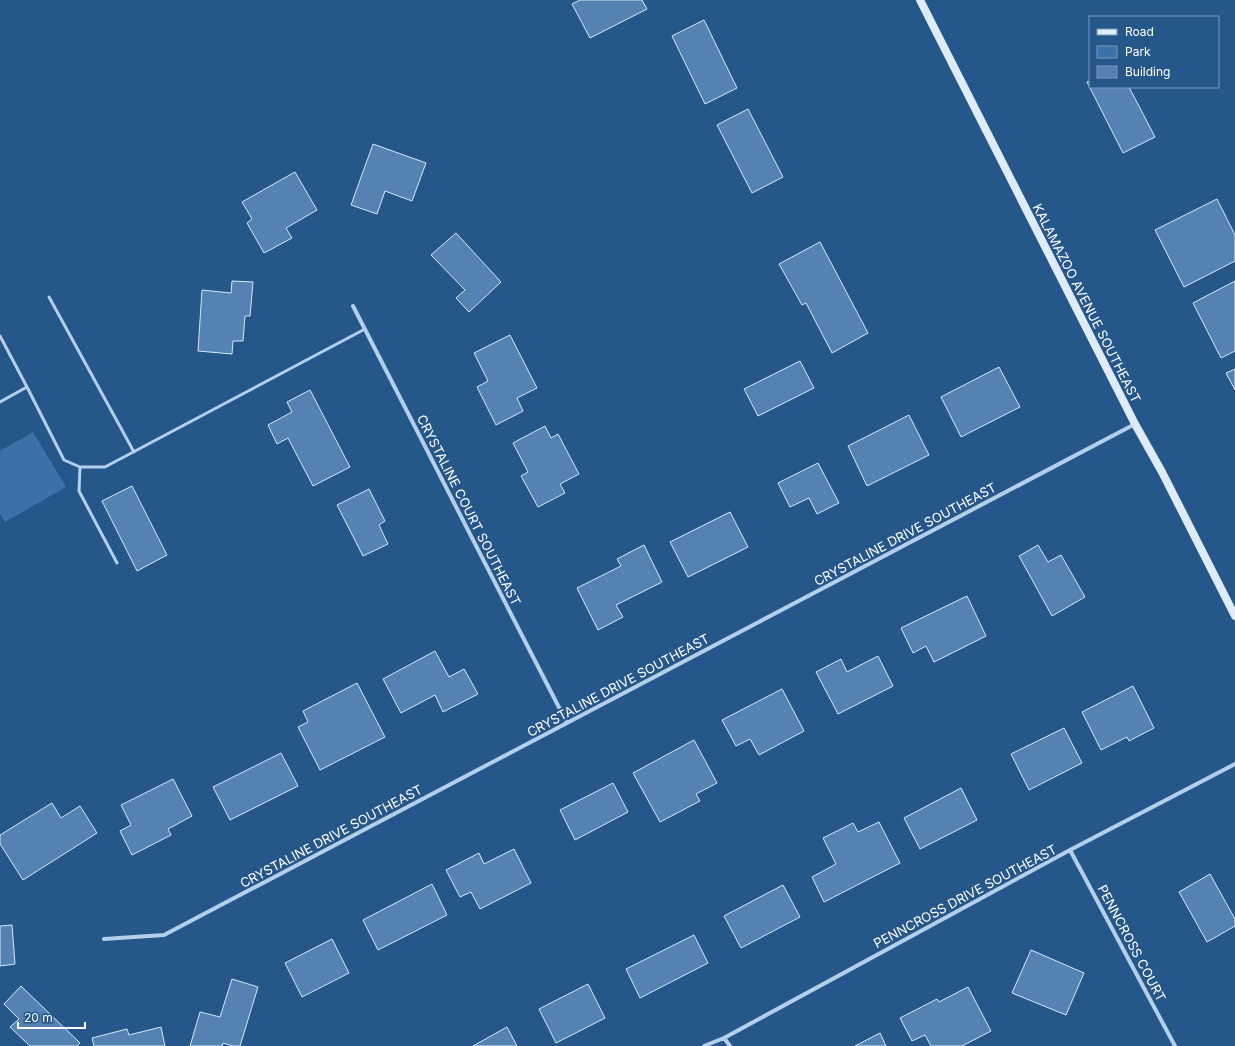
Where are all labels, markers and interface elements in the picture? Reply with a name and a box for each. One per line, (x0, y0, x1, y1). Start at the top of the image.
legend (1089, 16, 1219, 88)
text: Road (1125, 24, 1154, 39)
text: Park (1125, 44, 1151, 59)
text: Building (1125, 64, 1170, 79)
street label: KALAMAZOO AVENUE SOUTHEAST (1030, 201, 1144, 405)
street label: CRYSTALINE COURT SOUTHEAST (414, 412, 524, 608)
street label: CRYSTALINE DRIVE SOUTHEAST (811, 479, 999, 589)
street label: CRYSTALINE DRIVE SOUTHEAST (524, 630, 712, 740)
street label: CRYSTALINE DRIVE SOUTHEAST (237, 781, 425, 891)
street label: PENNCROSS DRIVE SOUTHEAST (871, 841, 1059, 951)
street label: PENNCROSS COURT (1094, 882, 1170, 1004)
scale bar (18, 1004, 85, 1030)
text: 20 m (24, 1010, 53, 1025)

